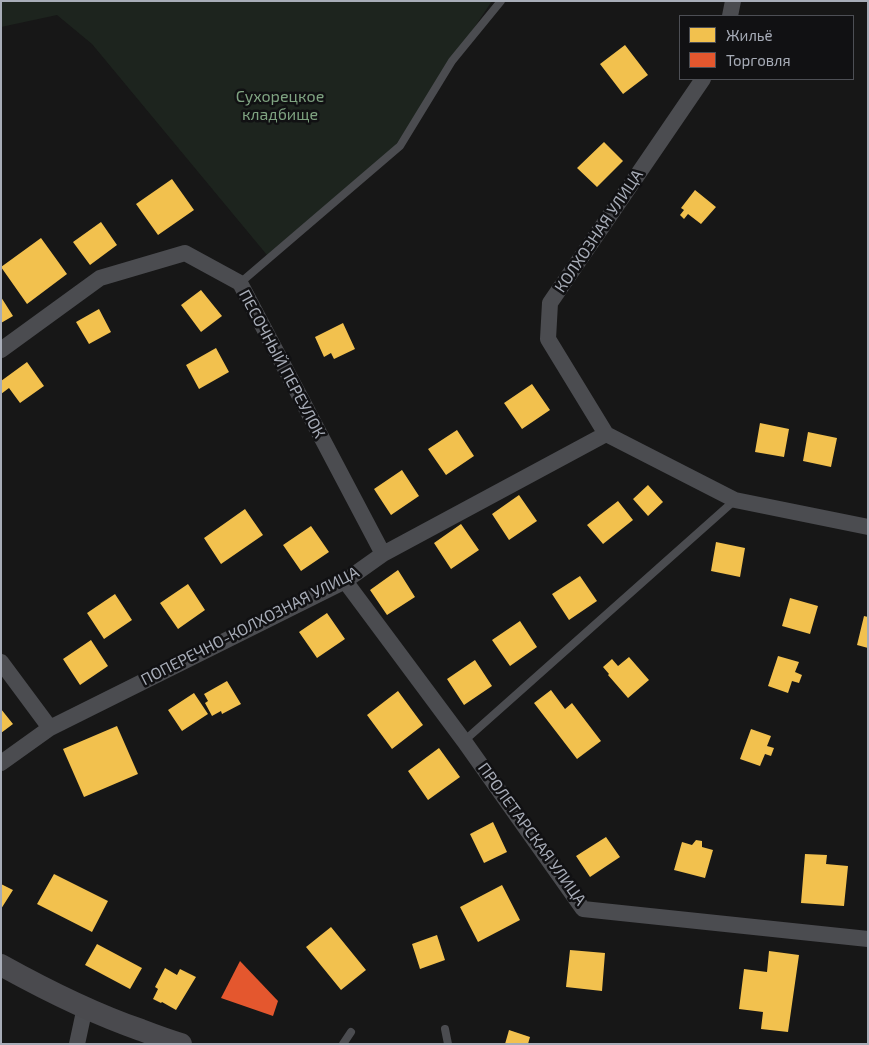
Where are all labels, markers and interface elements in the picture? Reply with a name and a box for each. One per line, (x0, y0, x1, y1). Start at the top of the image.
legend (679, 15, 854, 80)
text: Жильё (726, 26, 773, 44)
text: Торговля (726, 51, 791, 69)
park label: Сухорецкое кладбище (236, 87, 324, 125)
street label: КОЛХОЗНАЯ УЛИЦА (551, 166, 647, 296)
street label: ПЕСОЧНЫЙ ПЕРЕУЛОК (235, 287, 329, 441)
street label: ПОПЕРЕЧНО-КОЛХОЗНАЯ УЛИЦА (138, 562, 362, 690)
street label: ПРОЛЕТАРСКАЯ УЛИЦА (474, 759, 590, 909)

